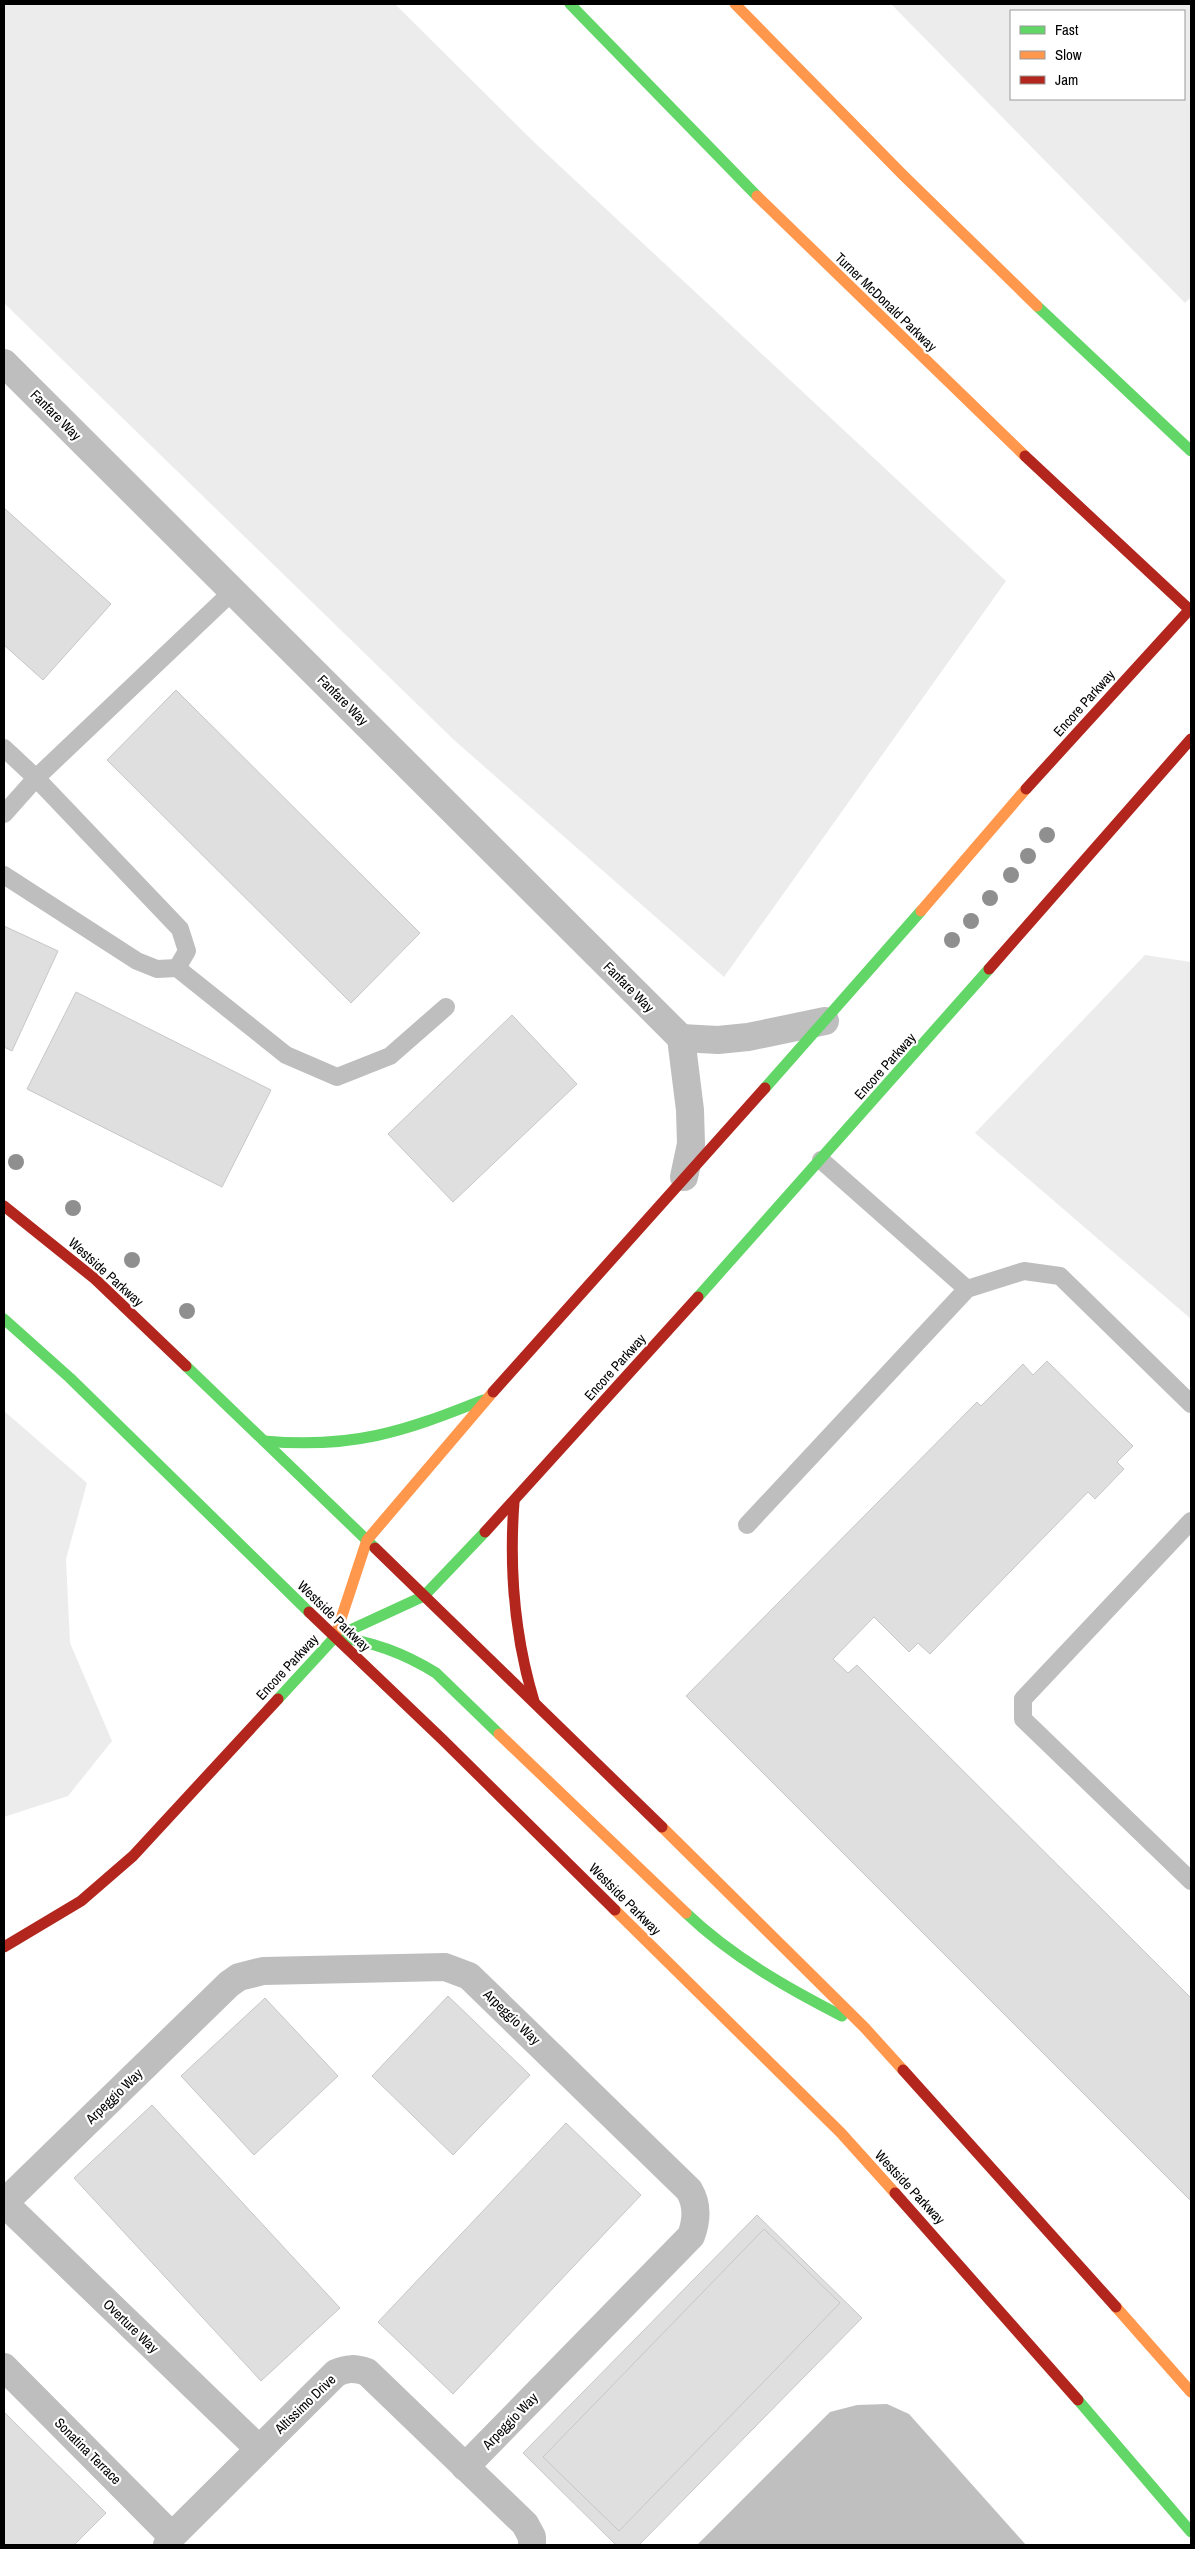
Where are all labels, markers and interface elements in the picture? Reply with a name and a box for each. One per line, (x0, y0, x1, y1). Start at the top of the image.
legend (1010, 10, 1185, 100)
text: Fast (1055, 19, 1079, 40)
text: Slow (1055, 44, 1082, 65)
text: Jam (1055, 69, 1078, 90)
street label: Turner McDonald Parkway (831, 249, 941, 356)
street label: Fanfare Way (27, 386, 85, 444)
street label: Encore Parkway (1049, 666, 1119, 740)
street label: Fanfare Way (314, 671, 372, 729)
street label: Fanfare Way (600, 958, 658, 1016)
street label: Encore Parkway (850, 1029, 920, 1103)
street label: Westside Parkway (65, 1234, 147, 1311)
street label: Encore Parkway (580, 1330, 650, 1404)
street label: Westside Parkway (294, 1577, 375, 1656)
street label: Encore Parkway (252, 1630, 322, 1704)
street label: Westside Parkway (585, 1859, 665, 1939)
street label: Arpeggio Way (479, 1985, 544, 2049)
street label: Arpeggio Way (81, 2064, 146, 2128)
street label: Westside Parkway (871, 2146, 949, 2228)
street label: Overture Way (99, 2295, 163, 2357)
street label: Altissimo Drive (270, 2370, 339, 2438)
street label: Arpeggio Way (478, 2389, 542, 2454)
street label: Sonatina Terrace (51, 2414, 125, 2488)

